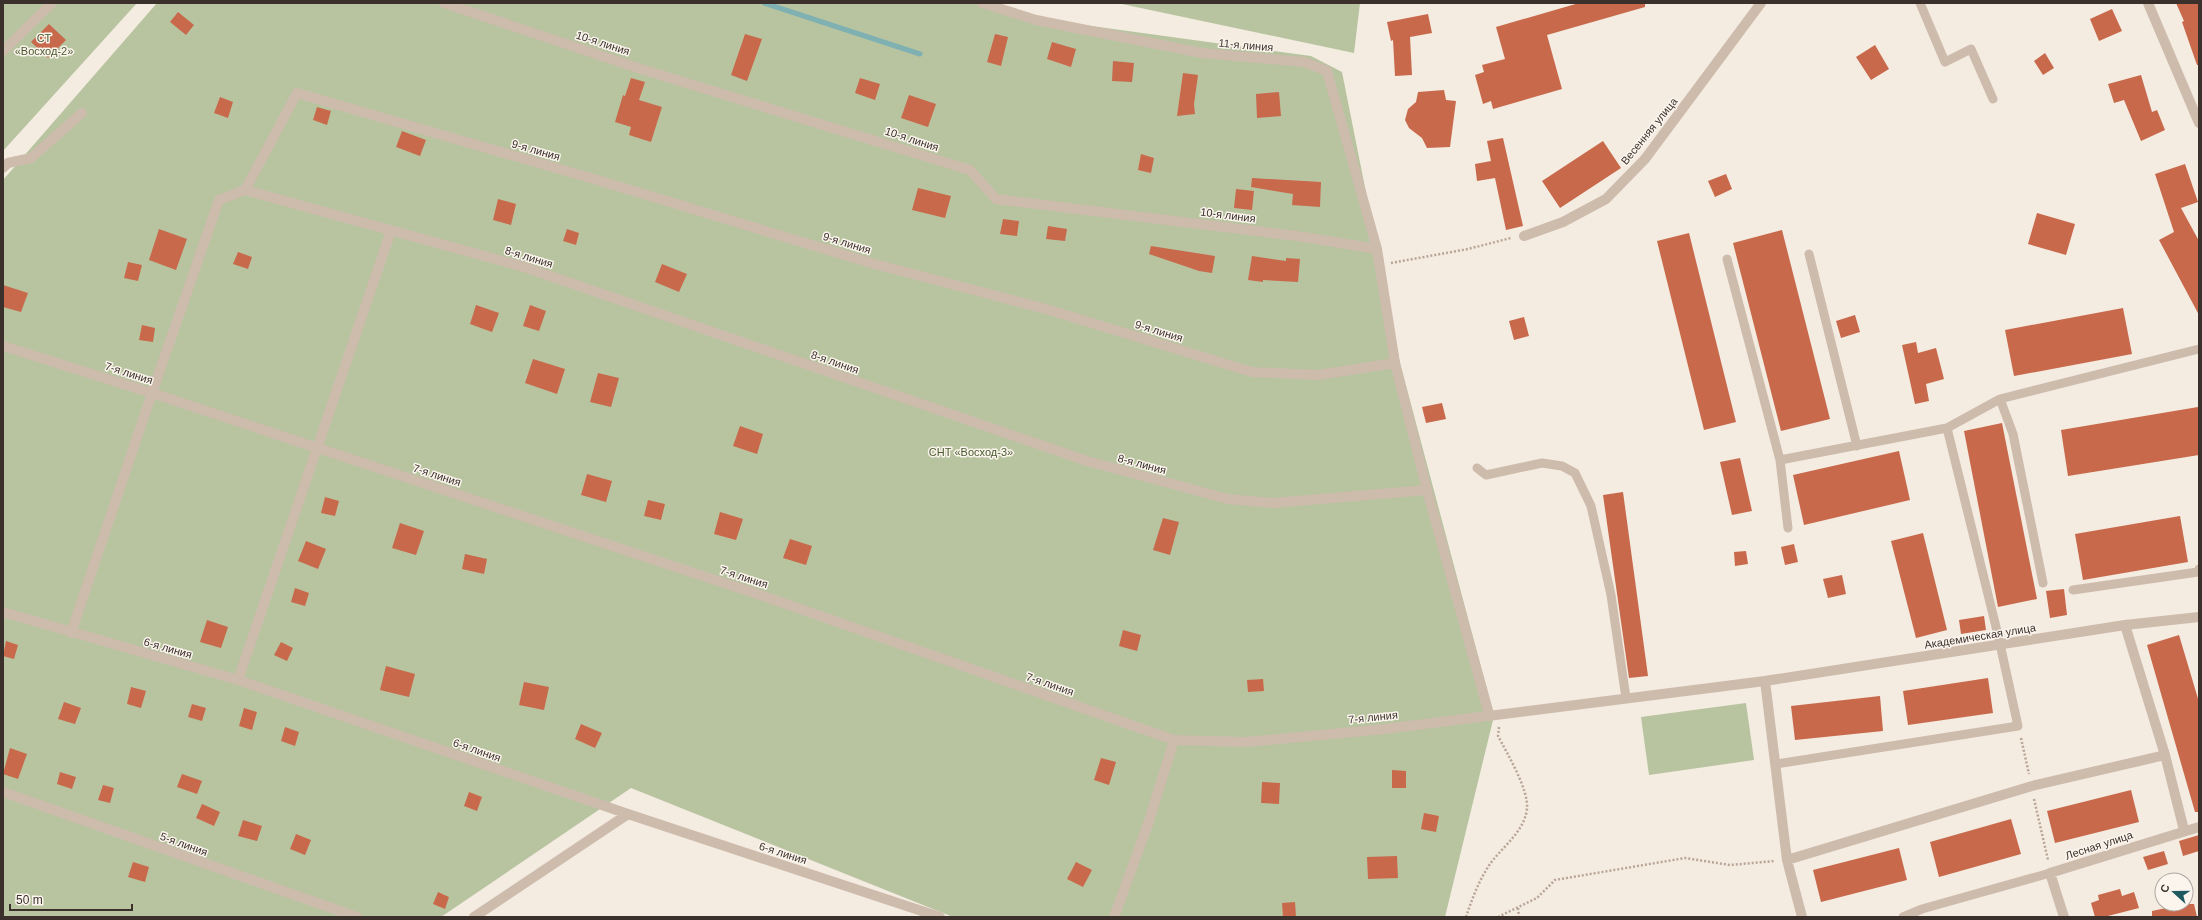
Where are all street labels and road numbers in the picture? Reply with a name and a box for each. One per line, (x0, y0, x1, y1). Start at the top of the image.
street label: 10-я линия (575, 29, 631, 57)
street label: 11-я линия (1218, 37, 1274, 53)
street label: Весенняя улица (1618, 95, 1680, 167)
street label: 10-я линия (884, 125, 940, 153)
street label: 9-я линия (511, 137, 561, 163)
street label: 10-я линия (1200, 206, 1256, 224)
street label: 9-я линия (822, 230, 872, 256)
street label: 8-я линия (504, 244, 554, 270)
street label: 9-я линия (1134, 318, 1184, 344)
street label: 8-я линия (810, 348, 860, 376)
street label: 7-я линия (104, 360, 154, 386)
street label: 8-я линия (1117, 452, 1168, 476)
street label: 7-я линия (412, 462, 462, 488)
street label: 7-я линия (719, 564, 769, 590)
street label: Академическая улица (1923, 621, 2037, 651)
street label: 6-я линия (143, 635, 193, 661)
street label: 7-я линия (1025, 670, 1075, 698)
street label: 7-я линия (1348, 708, 1398, 726)
street label: 6-я линия (452, 736, 502, 764)
street label: Лесная улица (2064, 828, 2135, 862)
street label: 5-я линия (159, 830, 209, 858)
street label: 6-я линия (758, 840, 808, 866)

